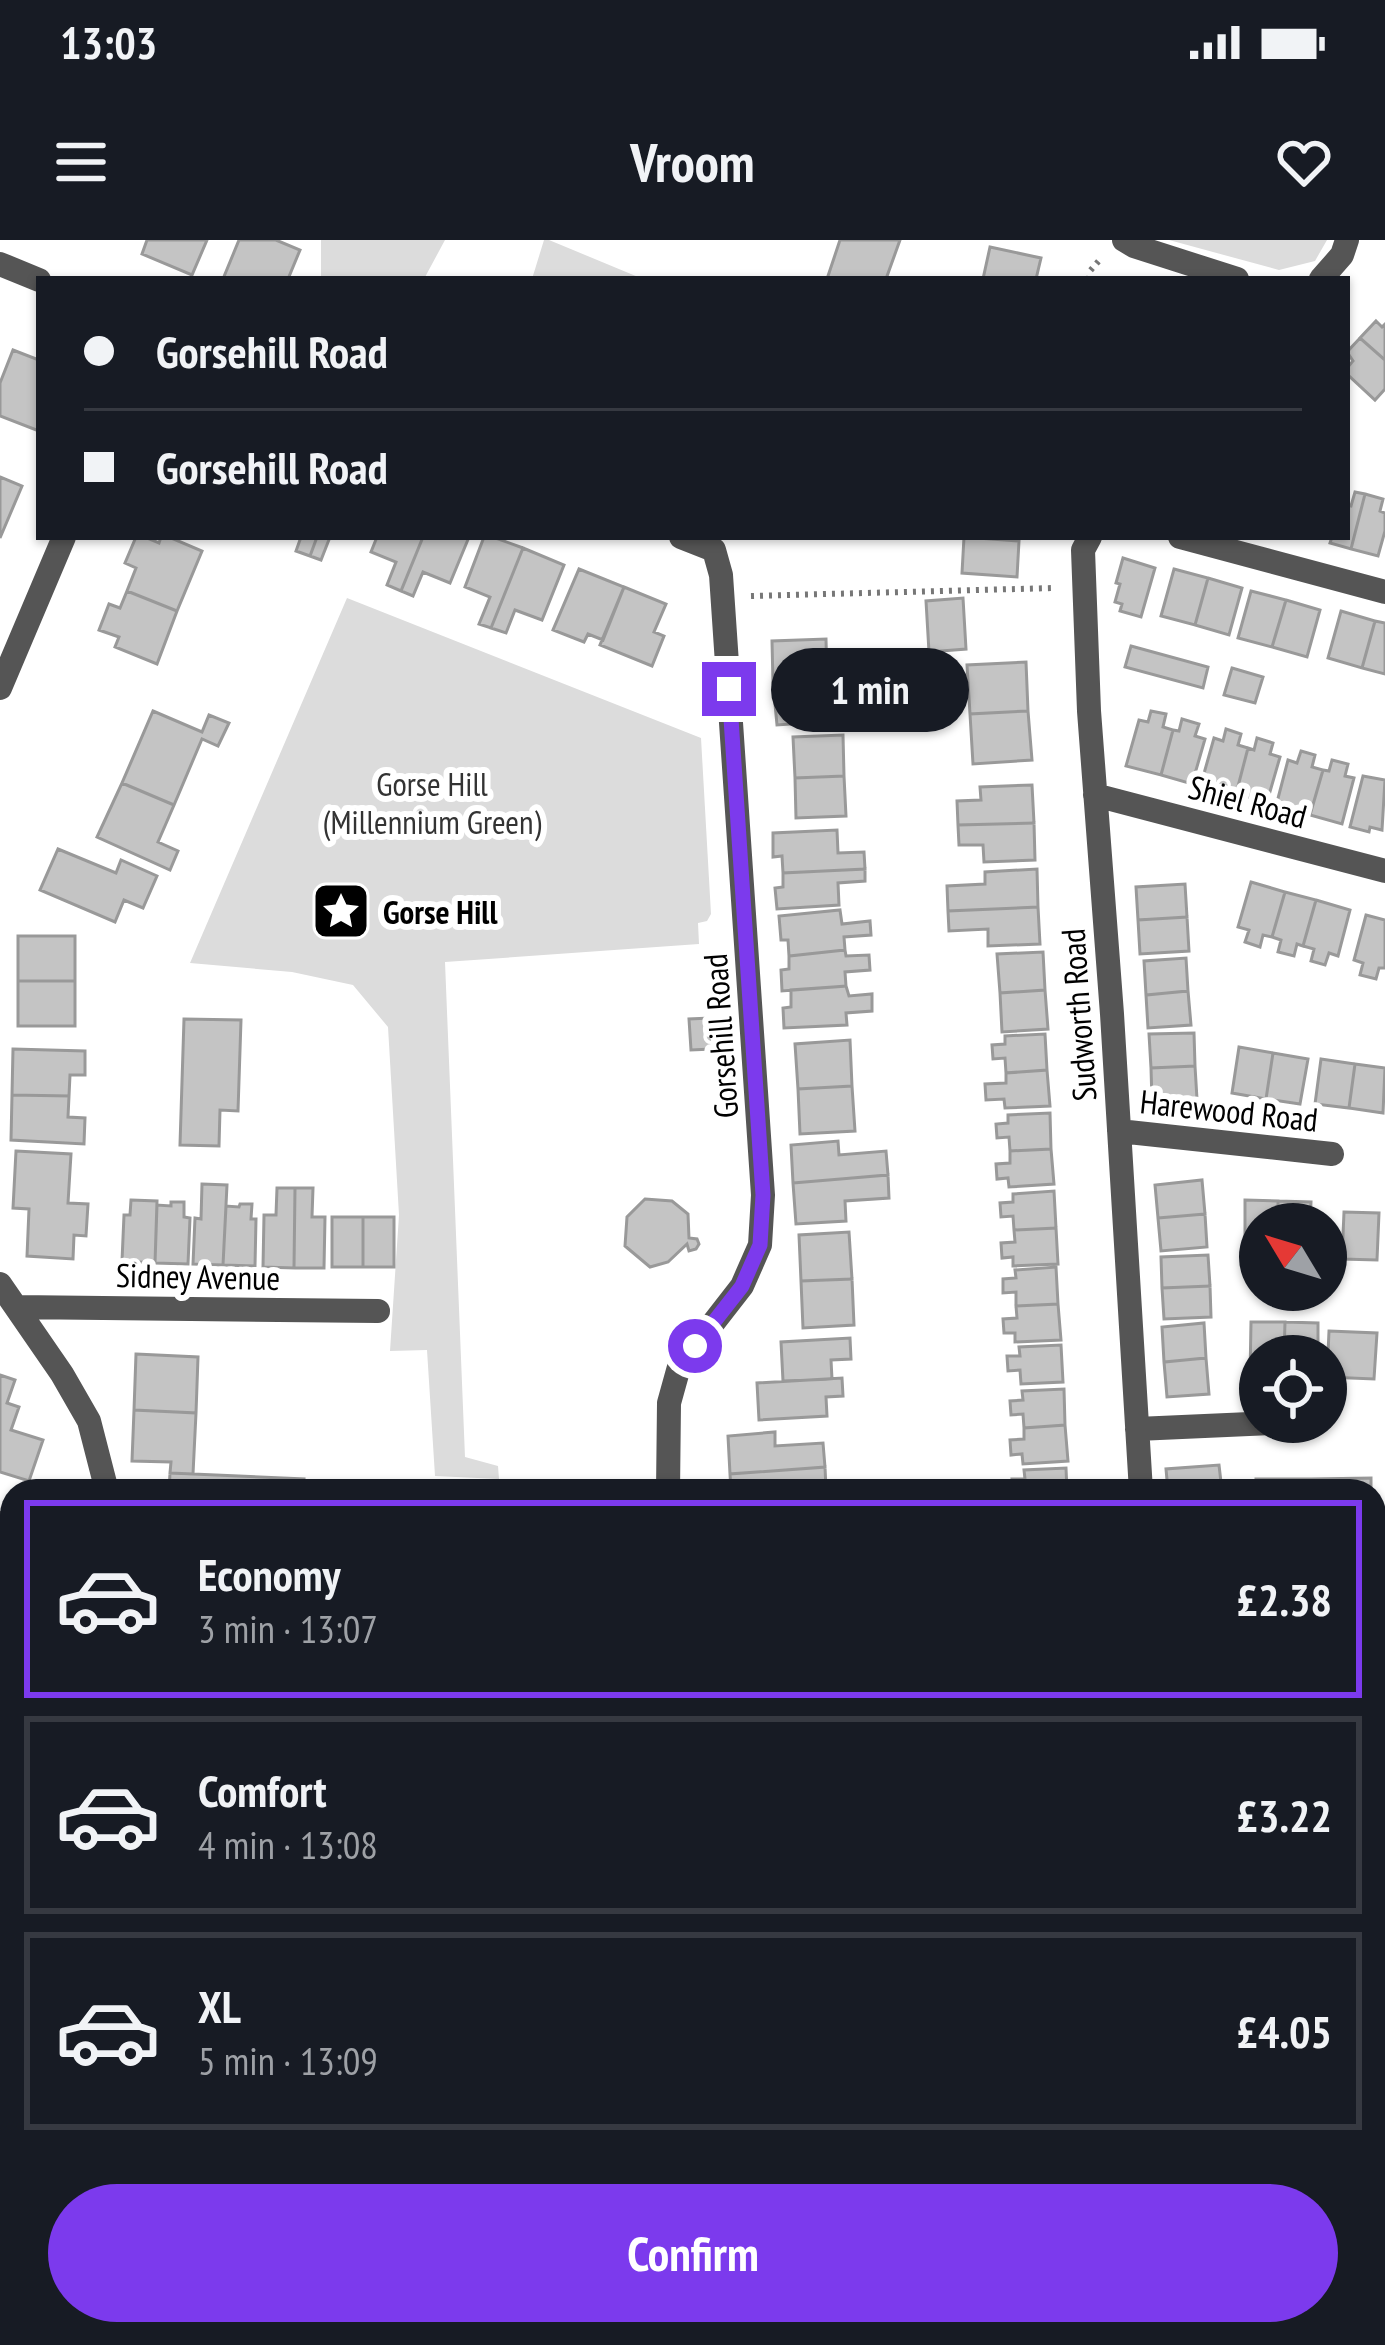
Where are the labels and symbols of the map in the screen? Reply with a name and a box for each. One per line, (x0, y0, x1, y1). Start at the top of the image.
callout: 1 min (771, 647, 969, 731)
route end (702, 662, 756, 716)
park label: Gorse Hill (Millennium Green) (323, 762, 541, 843)
street label: Shiel Road (1184, 765, 1312, 837)
place icon: Gorse Hill (310, 880, 372, 942)
place label: Gorse Hill (383, 890, 498, 933)
street label: Sudworth Road (1051, 927, 1105, 1103)
street label: Gorsehill Road (693, 952, 747, 1120)
street label: Harewood Road (1138, 1079, 1320, 1141)
north arrow (1239, 1203, 1347, 1311)
street label: Sidney Avenue (116, 1253, 280, 1299)
route start (668, 1319, 722, 1373)

